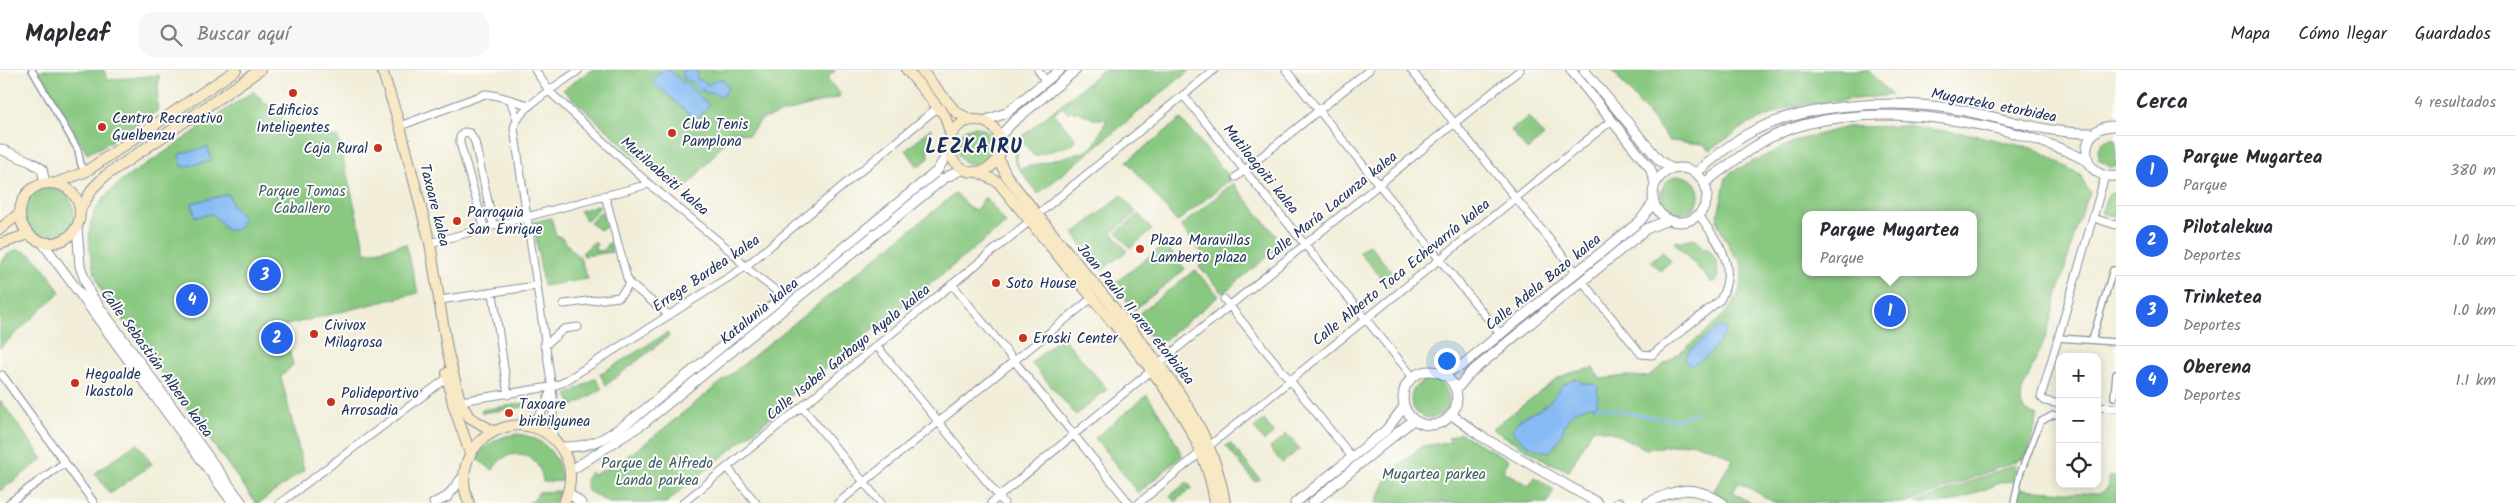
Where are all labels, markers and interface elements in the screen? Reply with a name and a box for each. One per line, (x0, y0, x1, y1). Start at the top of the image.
search box (139, 12, 489, 57)
text: Mapleaf (25, 15, 109, 54)
text: Buscar aquí (197, 20, 289, 50)
text: Mapa (2231, 20, 2270, 49)
text: Cómo llegar (2298, 20, 2387, 49)
text: Guardados (2415, 20, 2491, 49)
icon: search (157, 21, 185, 49)
street label: Mugarteko etorbidea (1929, 82, 2059, 130)
text: Cerca (2136, 86, 2188, 119)
marker: Edificios Inteligentes (287, 87, 299, 99)
text: 4 resultados (2414, 90, 2496, 115)
place label: Edificios Inteligentes (256, 99, 330, 140)
place label: Centro Recreativo Guelbenzu (112, 107, 223, 148)
place label: Club Tenis Pamplona (682, 113, 749, 154)
street label: Mutiloagoiti kalea (1216, 119, 1304, 220)
marker: Centro Recreativo Guelbenzu (96, 121, 108, 133)
marker: Club Tenis Pamplona (666, 127, 678, 139)
street label: Mutiloabeiti kalea (615, 131, 714, 222)
district label: LEZKAIRU (925, 132, 1023, 164)
place label: Caja Rural (303, 137, 368, 161)
marker: Caja Rural (372, 142, 384, 154)
text: Parque Mugartea (2183, 143, 2323, 173)
street label: Calle María Lacunza kalea (1260, 146, 1403, 268)
text: 1 (2150, 158, 2154, 183)
text: 380 m (2450, 158, 2496, 183)
street label: Taxoare kalea (412, 161, 456, 249)
text: Parque (2183, 173, 2227, 198)
park label: Parque Tomas Caballero (258, 180, 346, 221)
street label: Calle Alberto Toca Echevarría kalea (1307, 193, 1496, 352)
place label: Parroquia San Enrique (467, 201, 543, 242)
popup (1802, 211, 1977, 276)
text: Pilotalekua (2183, 213, 2273, 243)
marker: Parroquia San Enrique (451, 215, 463, 227)
text: Parque Mugartea (1820, 216, 1959, 246)
street label: Calle Adela Bazo kalea (1480, 228, 1607, 337)
text: 2 (2147, 228, 2157, 253)
text: 1.0 km (2453, 228, 2496, 253)
street label: Errege Bardea kalea (648, 229, 765, 319)
place label: Plaza Maravillas Lamberto plaza (1150, 229, 1251, 270)
street label: Joan Paulo II.aren etorbidea (1070, 239, 1200, 391)
marker: Plaza Maravillas Lamberto plaza (1134, 243, 1146, 255)
text: Deportes (2183, 243, 2241, 268)
text: Parque (1820, 246, 1864, 271)
pin: 3 (249, 256, 281, 294)
street label: Katalunia kalea (715, 272, 804, 351)
place label: Soto House (1006, 272, 1077, 296)
marker: Soto House (990, 277, 1002, 289)
street label: Calle Isabel Garbayo Ayala kalea (761, 279, 936, 427)
pin: 4 (176, 281, 208, 319)
text: Trinketea (2183, 283, 2262, 313)
street label: Calle Sebastián Albero kalea (94, 284, 219, 443)
pin: 1 (1874, 292, 1906, 330)
text: 3 (2148, 298, 2156, 323)
text: 1.0 km (2453, 298, 2496, 323)
text: Deportes (2183, 313, 2241, 338)
place label: Civivox Milagrosa (324, 314, 382, 355)
pin: 2 (261, 319, 293, 357)
place label: Eroski Center (1033, 327, 1119, 351)
marker: Civivox Milagrosa (308, 328, 320, 340)
marker: Eroski Center (1017, 332, 1029, 344)
your location (1434, 348, 1460, 374)
map controls (2056, 353, 2101, 488)
button: + (2056, 353, 2101, 398)
text: Oberena (2183, 353, 2251, 383)
place label: Hegoalde Ikastola (85, 363, 141, 404)
text: 4 (2148, 368, 2156, 393)
text: 1.1 km (2456, 368, 2496, 393)
marker: Hegoalde Ikastola (69, 377, 81, 389)
place label: Polideportivo Arrosadia (341, 382, 419, 423)
text: Deportes (2183, 383, 2241, 408)
place label: Taxoare biribilgunea (519, 393, 590, 434)
marker: Polideportivo Arrosadia (325, 396, 337, 408)
button: − (2056, 398, 2101, 443)
marker: Taxoare biribilgunea (503, 407, 515, 419)
button: locate (2056, 443, 2101, 488)
park label: Parque de Alfredo Landa parkea (601, 452, 713, 493)
park label: Mugartea parkea (1382, 463, 1486, 487)

